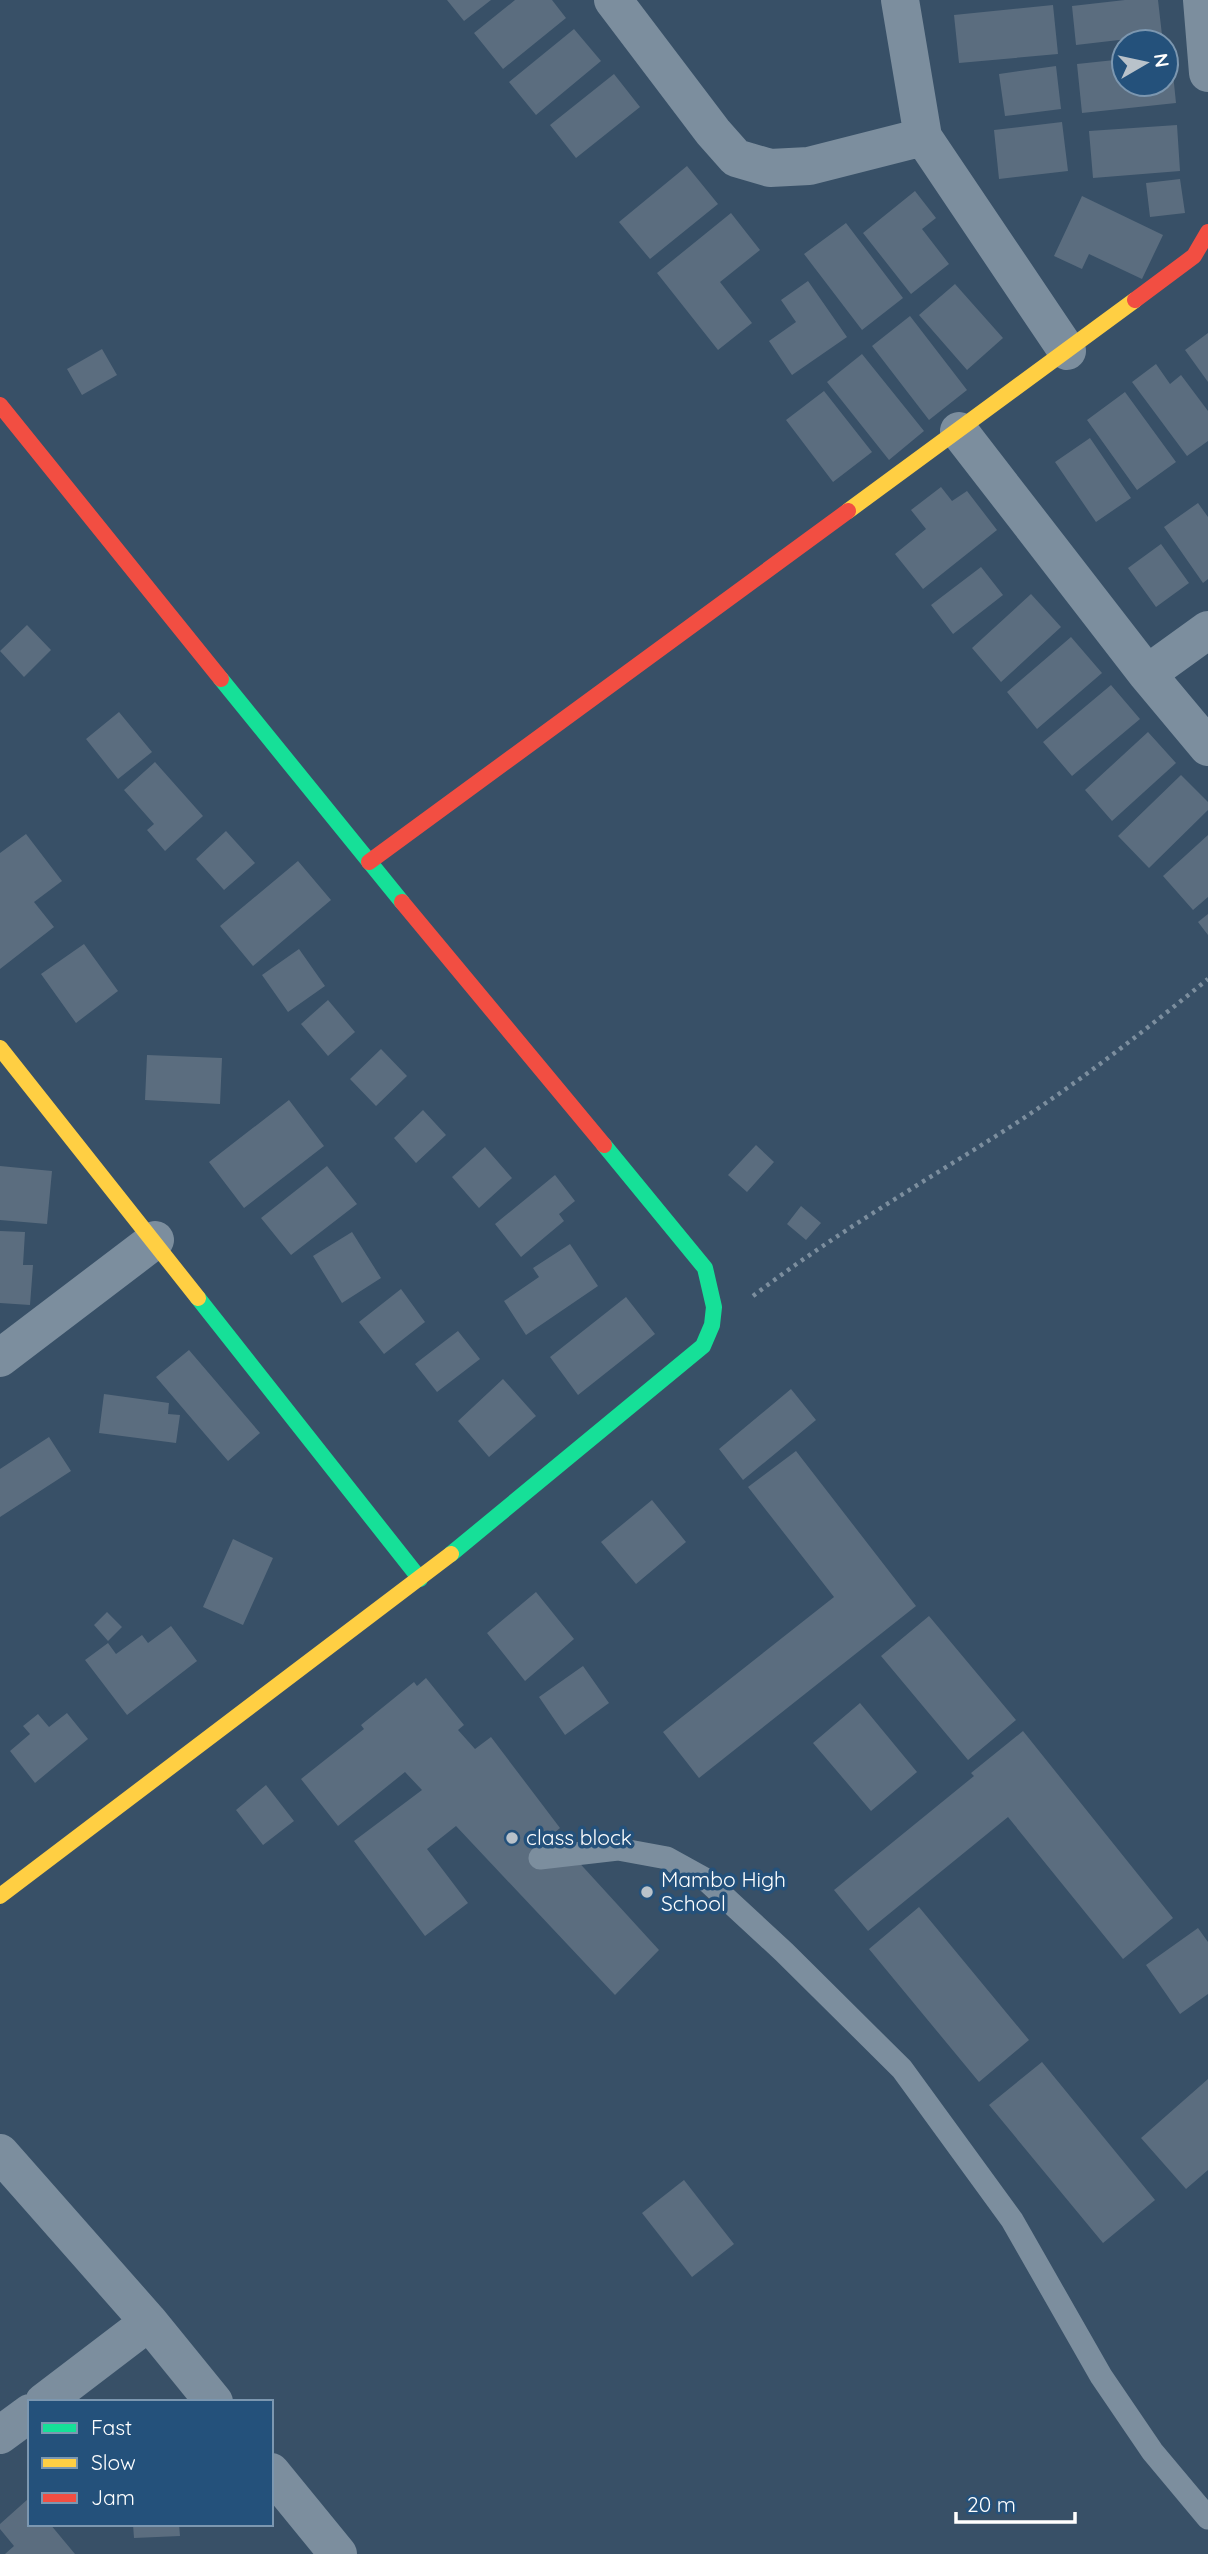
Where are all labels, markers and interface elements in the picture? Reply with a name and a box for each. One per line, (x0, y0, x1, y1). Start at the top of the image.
north arrow (1110, 28, 1180, 98)
text: N (1149, 52, 1175, 69)
place label: class block (526, 1824, 632, 1850)
marker: class block (504, 1830, 520, 1846)
place label: Mambo High School (661, 1866, 786, 1916)
marker: Mambo High School (639, 1884, 655, 1900)
legend (28, 2400, 273, 2526)
text: Fast (91, 2414, 132, 2440)
text: Slow (91, 2449, 136, 2475)
scale bar (956, 2480, 1075, 2524)
text: Jam (91, 2484, 135, 2510)
text: 20 m (967, 2491, 1016, 2517)

